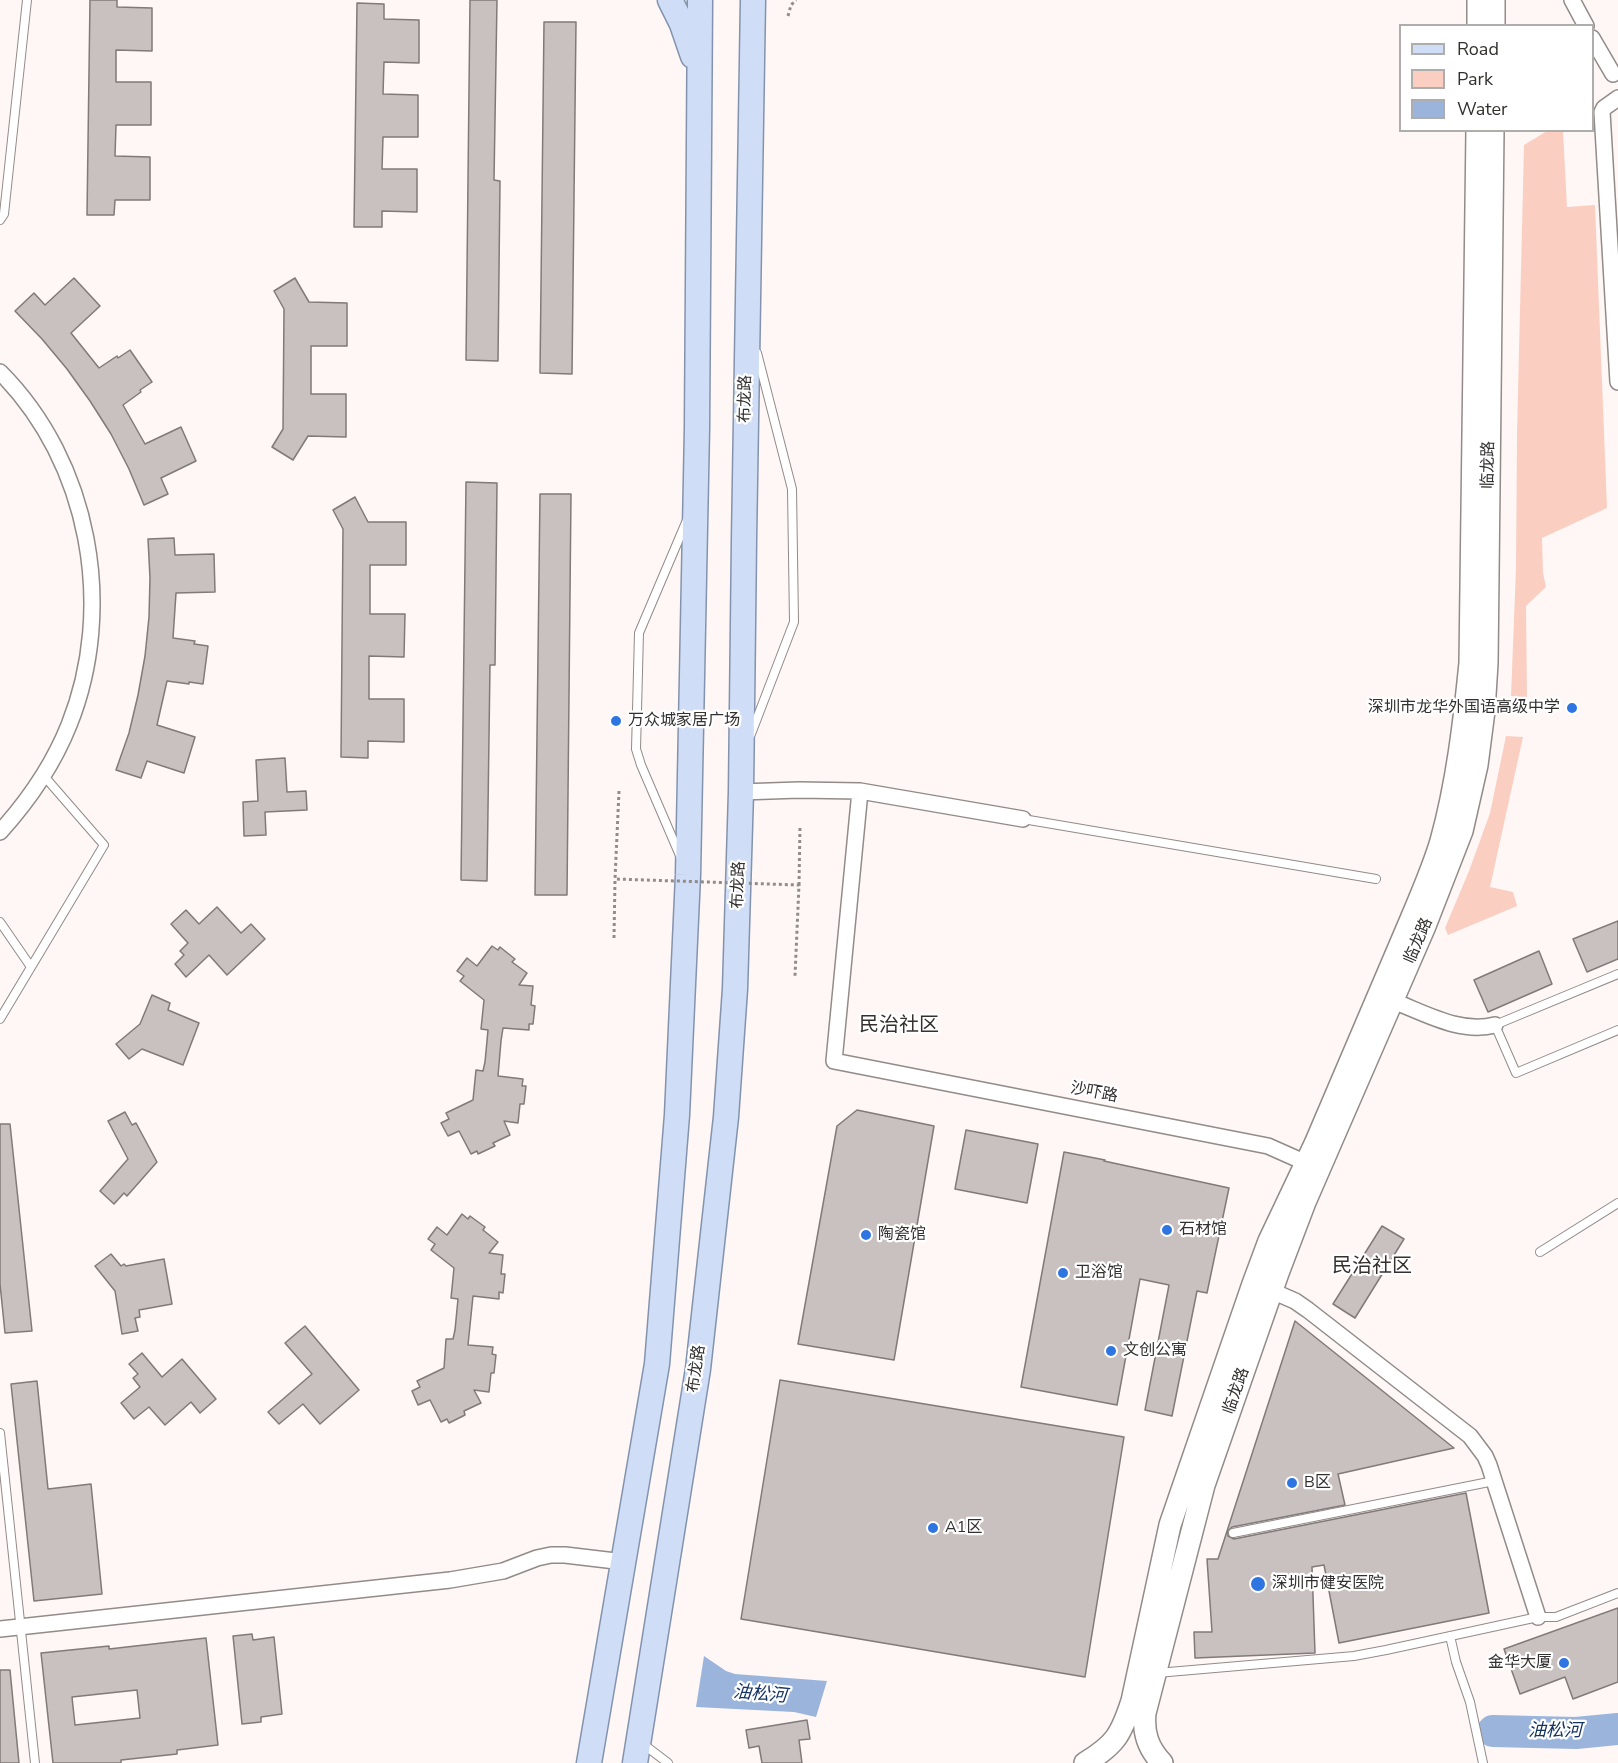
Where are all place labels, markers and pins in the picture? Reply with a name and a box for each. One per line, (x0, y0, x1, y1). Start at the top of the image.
place label: 深圳市龙华外国语高级中学 (1368, 698, 1560, 718)
marker: 深圳市龙华外国语高级中学 (1565, 701, 1579, 715)
place label: 万众城家居广场 (628, 711, 740, 731)
marker: 万众城家居广场 (609, 714, 623, 728)
place label: 石材馆 (1179, 1220, 1227, 1240)
marker: 石材馆 (1160, 1223, 1174, 1237)
place label: 陶瓷馆 (878, 1225, 926, 1245)
marker: 陶瓷馆 (859, 1228, 873, 1242)
place label: 卫浴馆 (1075, 1263, 1123, 1283)
marker: 卫浴馆 (1056, 1266, 1070, 1280)
place label: 文创公寓 (1123, 1341, 1187, 1361)
marker: 文创公寓 (1104, 1344, 1118, 1358)
place label: B区 (1304, 1473, 1331, 1493)
marker: B区 (1285, 1476, 1299, 1490)
place label: A1区 (945, 1518, 982, 1538)
marker: A1区 (926, 1521, 940, 1535)
place label: 深圳市健安医院 (1272, 1574, 1384, 1594)
marker: 深圳市健安医院 (1249, 1575, 1267, 1593)
place label: 金华大厦 (1488, 1653, 1552, 1673)
marker: 金华大厦 (1557, 1656, 1571, 1670)

